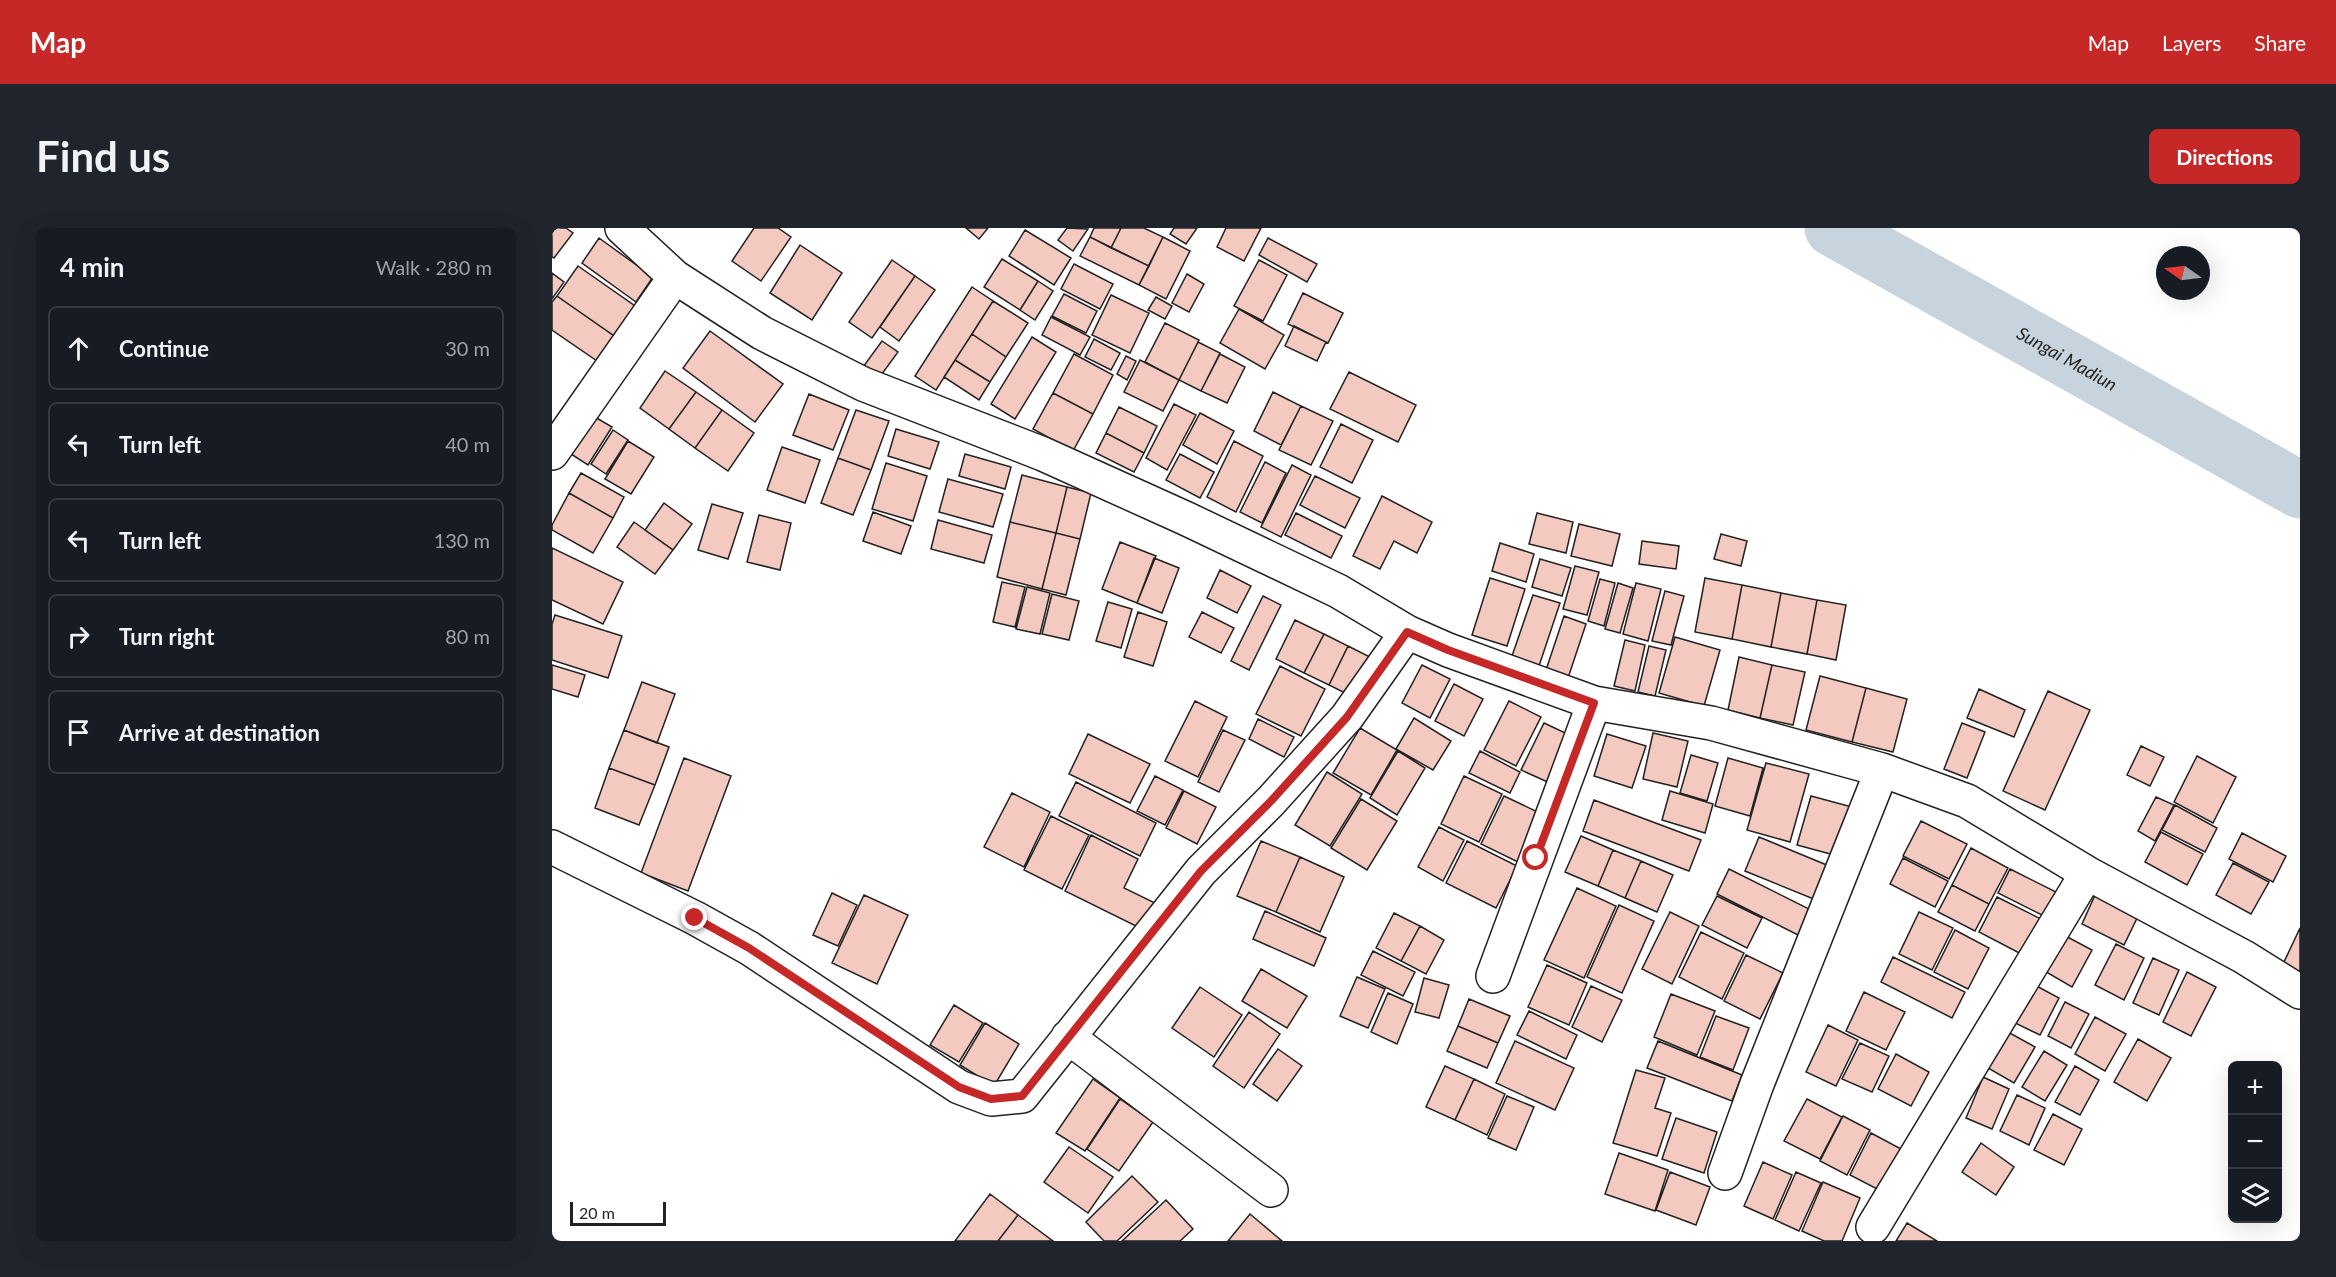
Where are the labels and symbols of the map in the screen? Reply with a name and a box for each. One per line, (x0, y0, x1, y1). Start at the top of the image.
north arrow (2156, 246, 2210, 300)
water label: Sungai Madiun (2013, 321, 2121, 395)
route start (1522, 844, 1548, 870)
route end (681, 904, 707, 930)
scale bar (570, 1199, 666, 1226)

